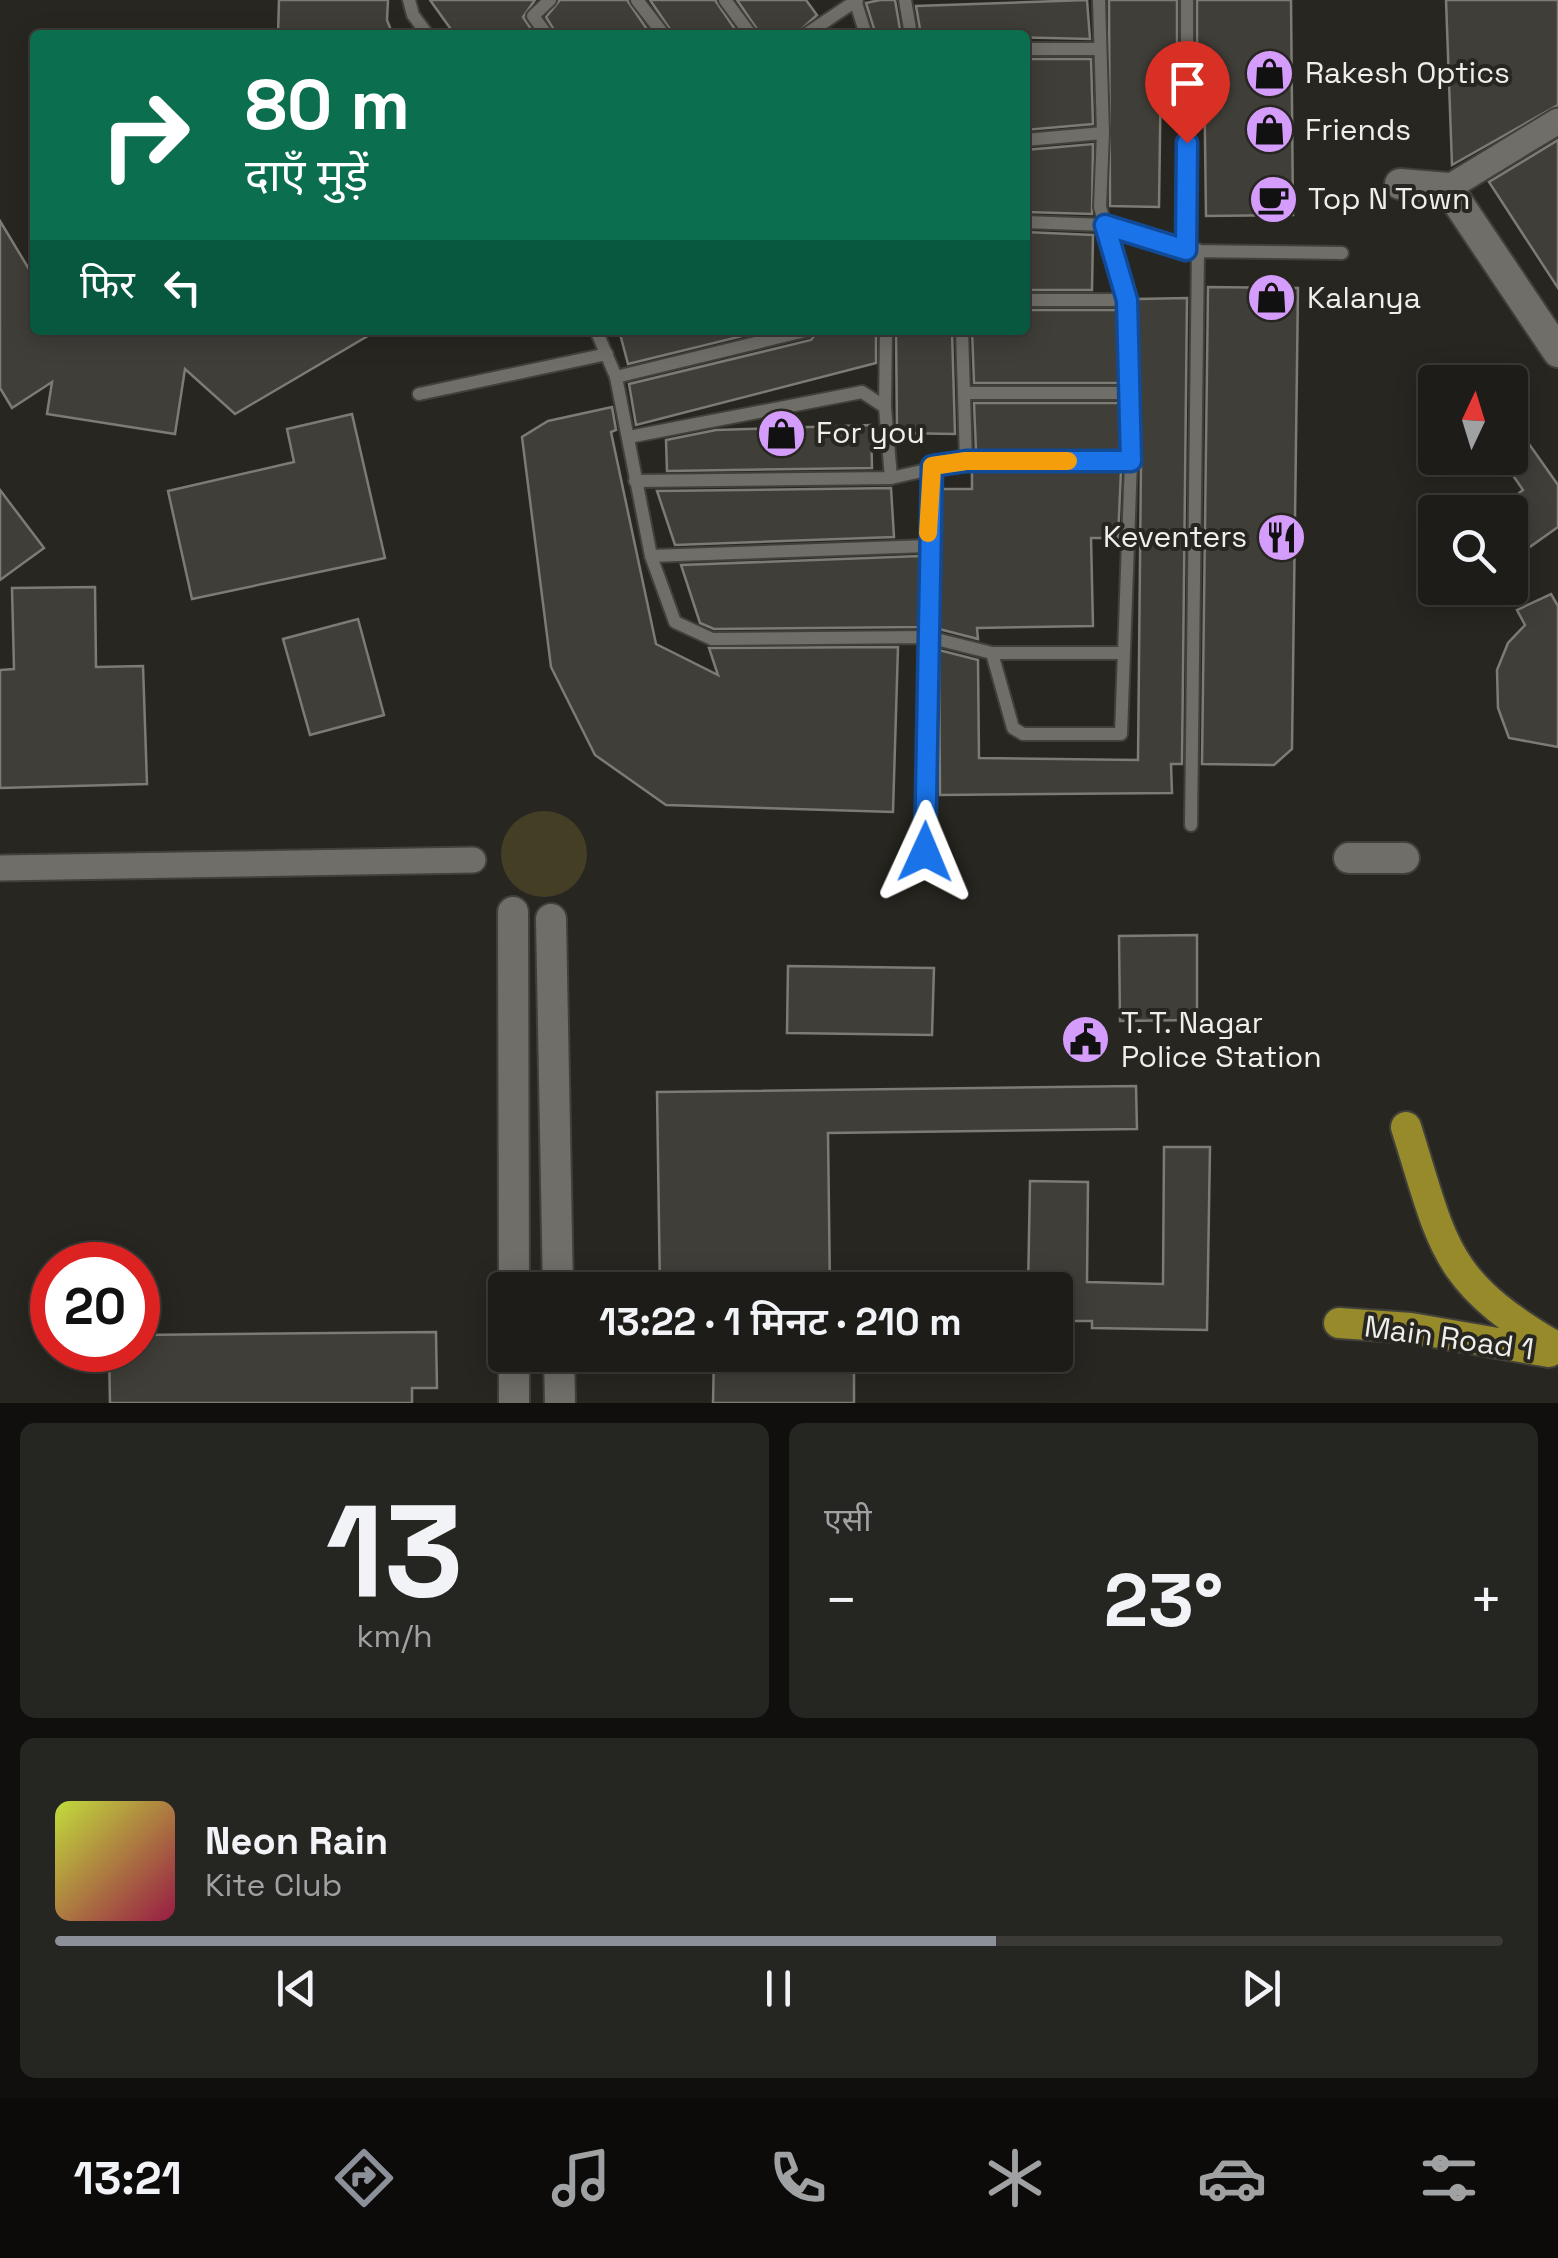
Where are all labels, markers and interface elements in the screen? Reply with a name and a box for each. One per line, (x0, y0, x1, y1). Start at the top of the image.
pin (1145, 41, 1230, 144)
shop icon: Rakesh Optics (1244, 47, 1296, 99)
place label: Rakesh Optics (1305, 53, 1510, 92)
icon: arrive (1160, 56, 1215, 111)
text: 80 m (245, 60, 410, 149)
icon: right (80, 70, 210, 200)
shop icon: Friends (1244, 104, 1296, 156)
place label: Friends (1305, 110, 1411, 149)
text: दाएँ मुड़ें (245, 147, 368, 204)
cafe icon: Top N Town (1247, 173, 1299, 225)
place label: Top N Town (1308, 179, 1470, 218)
icon: left (155, 260, 210, 315)
text: फिर (80, 261, 135, 309)
shop icon: Kalanya (1246, 272, 1298, 324)
place label: Kalanya (1307, 278, 1421, 317)
north arrow (1418, 365, 1528, 475)
map controls (1418, 365, 1528, 605)
shop icon: For you (755, 407, 807, 459)
place label: For you (816, 413, 925, 452)
button: search (1418, 495, 1528, 605)
restaurant icon: Keventers (1256, 511, 1308, 563)
place label: Keventers (1103, 517, 1247, 556)
position arrow (873, 800, 977, 904)
place label: T. T. Nagar Police Station (1121, 1003, 1322, 1076)
public building icon: T. T. Nagar Police Station (1060, 1014, 1112, 1066)
speed limit sign: 20 (30, 1242, 160, 1372)
text: 13:22 · 1 मिनट · 210 m (599, 1298, 962, 1346)
street label: Main Road 1 (1362, 1306, 1536, 1369)
text: 13 (326, 1468, 463, 1634)
text: एसी (824, 1500, 872, 1540)
text: 23° (1104, 1552, 1223, 1648)
text: − (824, 1565, 858, 1635)
text: + (1469, 1565, 1503, 1635)
text: km/h (356, 1616, 433, 1656)
text: Neon Rain (205, 1817, 388, 1865)
text: Kite Club (205, 1865, 342, 1905)
icon: previous (269, 1961, 324, 2016)
icon: pause (751, 1961, 806, 2016)
icon: next (1234, 1961, 1289, 2016)
icon: directions (329, 2143, 399, 2213)
icon: music (546, 2143, 616, 2213)
icon: phone (763, 2143, 833, 2213)
icon: climate (980, 2143, 1050, 2213)
icon: car (1197, 2143, 1267, 2213)
icon: filters (1414, 2143, 1484, 2213)
text: 13:21 (74, 2150, 182, 2207)

